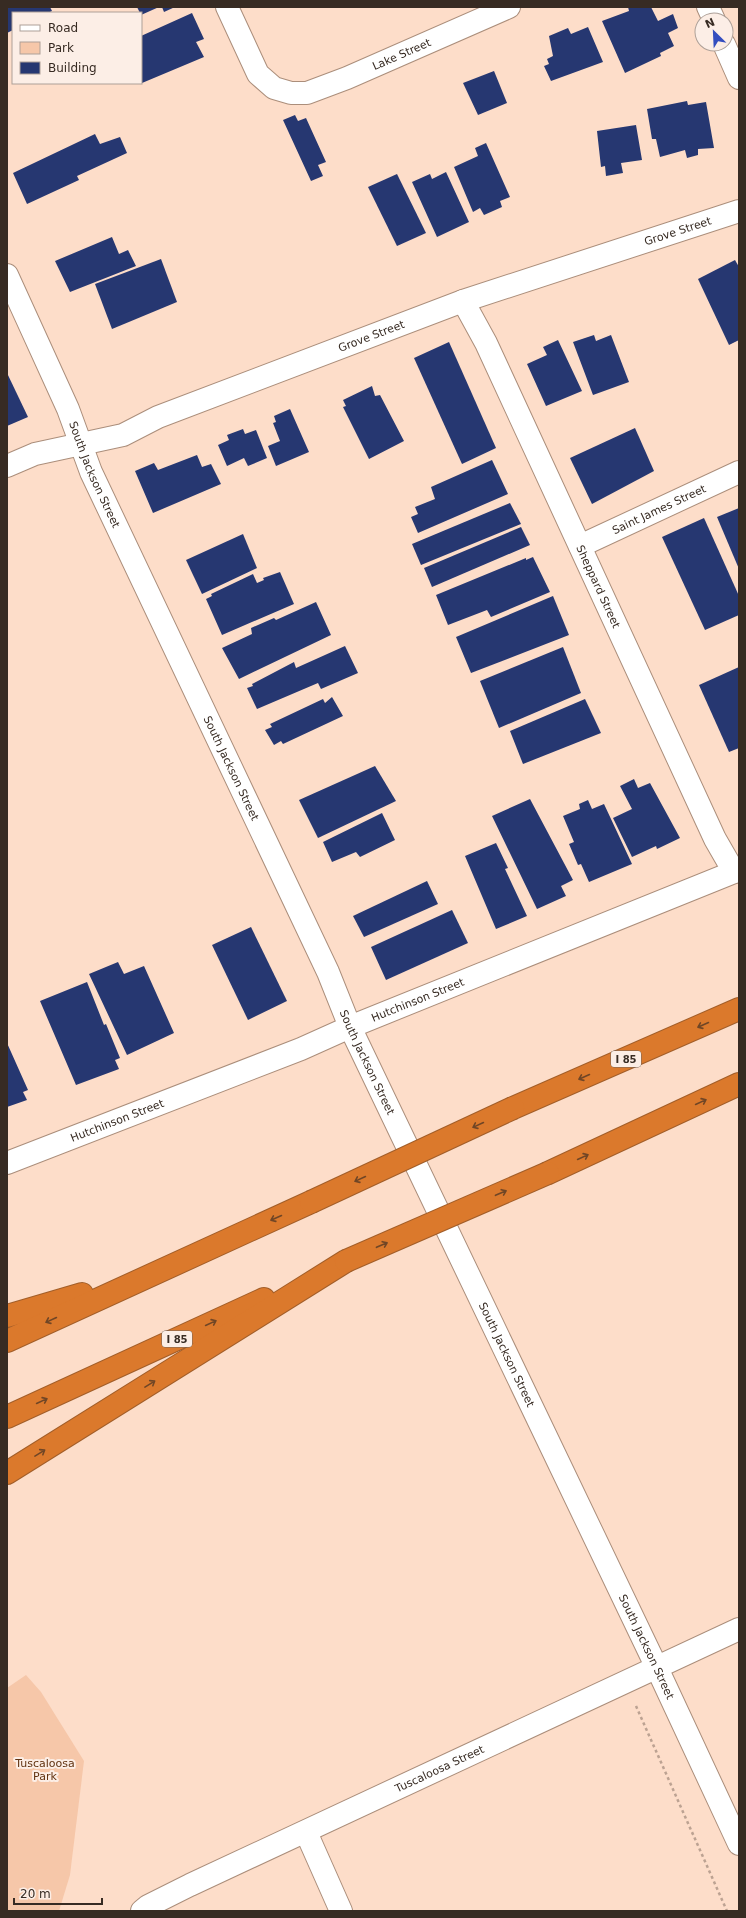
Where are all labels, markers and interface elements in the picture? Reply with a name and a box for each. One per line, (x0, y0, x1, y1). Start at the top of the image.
legend (12, 12, 142, 84)
north arrow (694, 12, 734, 52)
text: N (703, 16, 717, 31)
text: Road (48, 21, 78, 35)
street label: Lake Street (370, 35, 433, 73)
text: Park (48, 41, 74, 55)
text: Building (48, 61, 97, 75)
street label: Grove Street (643, 214, 714, 248)
street label: Grove Street (336, 317, 407, 354)
street label: South Jackson Street (67, 420, 123, 530)
street label: Saint James Street (610, 482, 708, 537)
street label: Sheppard Street (574, 543, 623, 631)
street label: South Jackson Street (201, 714, 262, 823)
street label: Hutchinson Street (369, 975, 467, 1024)
street label: South Jackson Street (337, 1008, 398, 1117)
one-way arrow (698, 1021, 710, 1029)
road number: I 85 (611, 1051, 641, 1067)
one-way arrow (579, 1074, 591, 1081)
street label: Hutchinson Street (68, 1096, 166, 1144)
one-way arrow (695, 1098, 707, 1105)
one-way arrow (472, 1121, 484, 1129)
one-way arrow (577, 1153, 589, 1160)
one-way arrow (354, 1176, 366, 1183)
one-way arrow (495, 1189, 507, 1197)
one-way arrow (270, 1215, 282, 1222)
one-way arrow (376, 1241, 388, 1248)
street label: South Jackson Street (476, 1300, 538, 1410)
one-way arrow (46, 1317, 58, 1324)
one-way arrow (205, 1319, 217, 1326)
road number: I 85 (162, 1331, 192, 1347)
one-way arrow (144, 1379, 156, 1387)
one-way arrow (36, 1397, 48, 1404)
one-way arrow (34, 1448, 46, 1456)
street label: South Jackson Street (616, 1592, 677, 1702)
street label: Tuscaloosa Street (392, 1742, 487, 1795)
park label: Tuscaloosa Park (14, 1757, 75, 1783)
scale bar (14, 1880, 102, 1906)
text: 20 m (20, 1887, 51, 1901)

